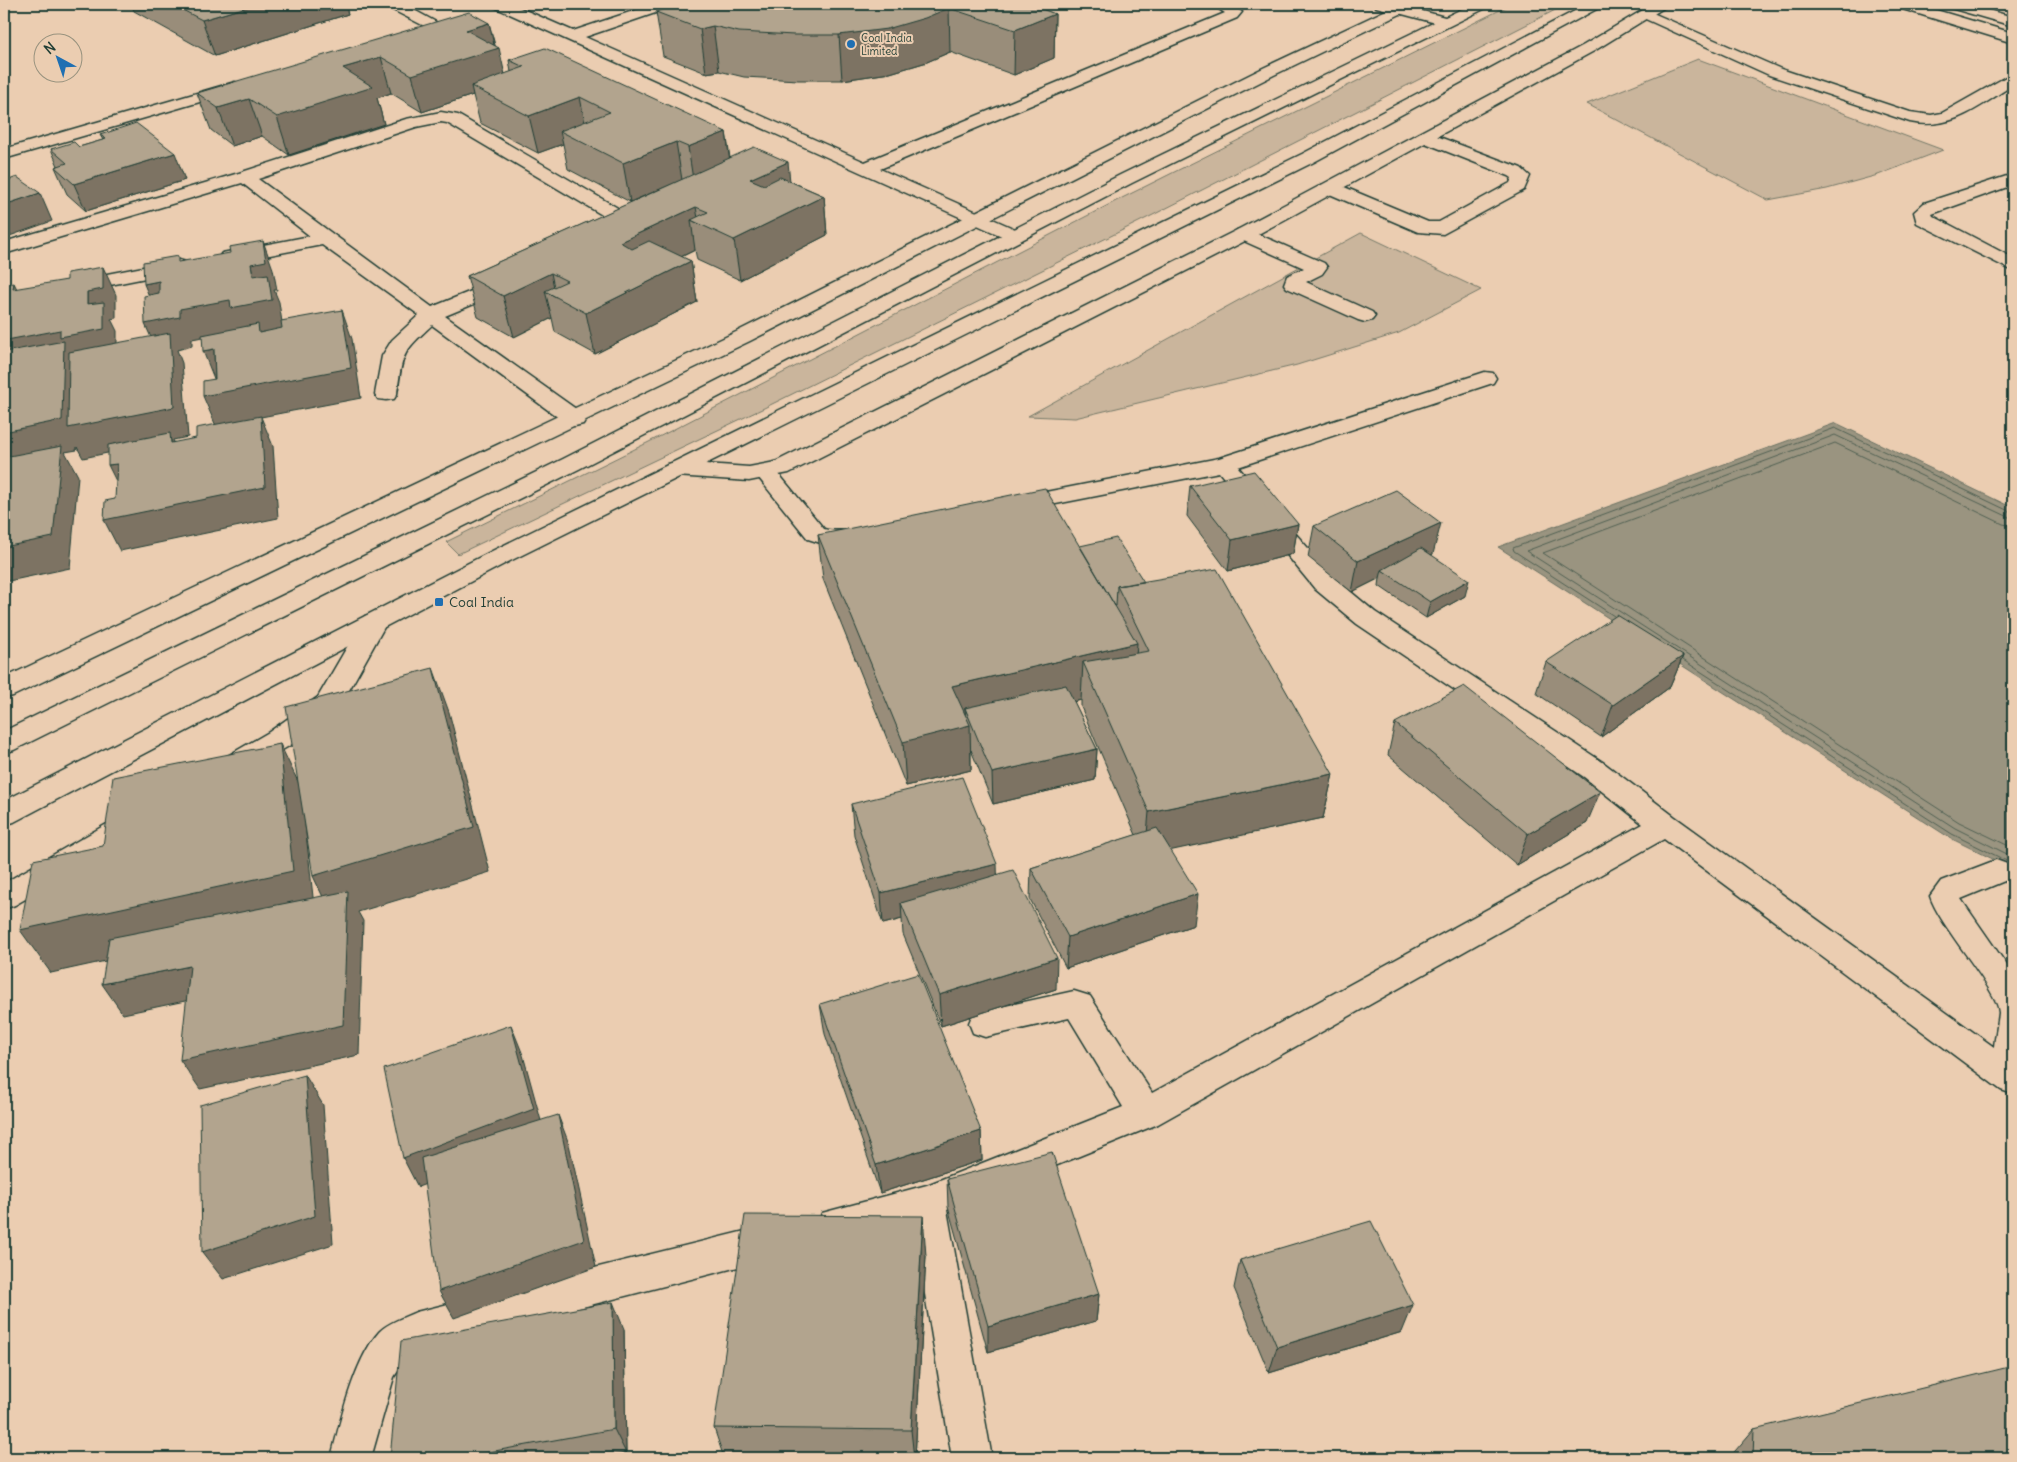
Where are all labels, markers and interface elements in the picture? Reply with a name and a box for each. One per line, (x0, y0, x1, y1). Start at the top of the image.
place label: Coal India Limited (861, 31, 912, 58)
north arrow (32, 32, 82, 82)
text: N (40, 38, 59, 58)
marker: Coal India Limited (845, 38, 857, 50)
place label: Coal India (449, 593, 514, 611)
marker: Coal India (433, 596, 445, 608)

